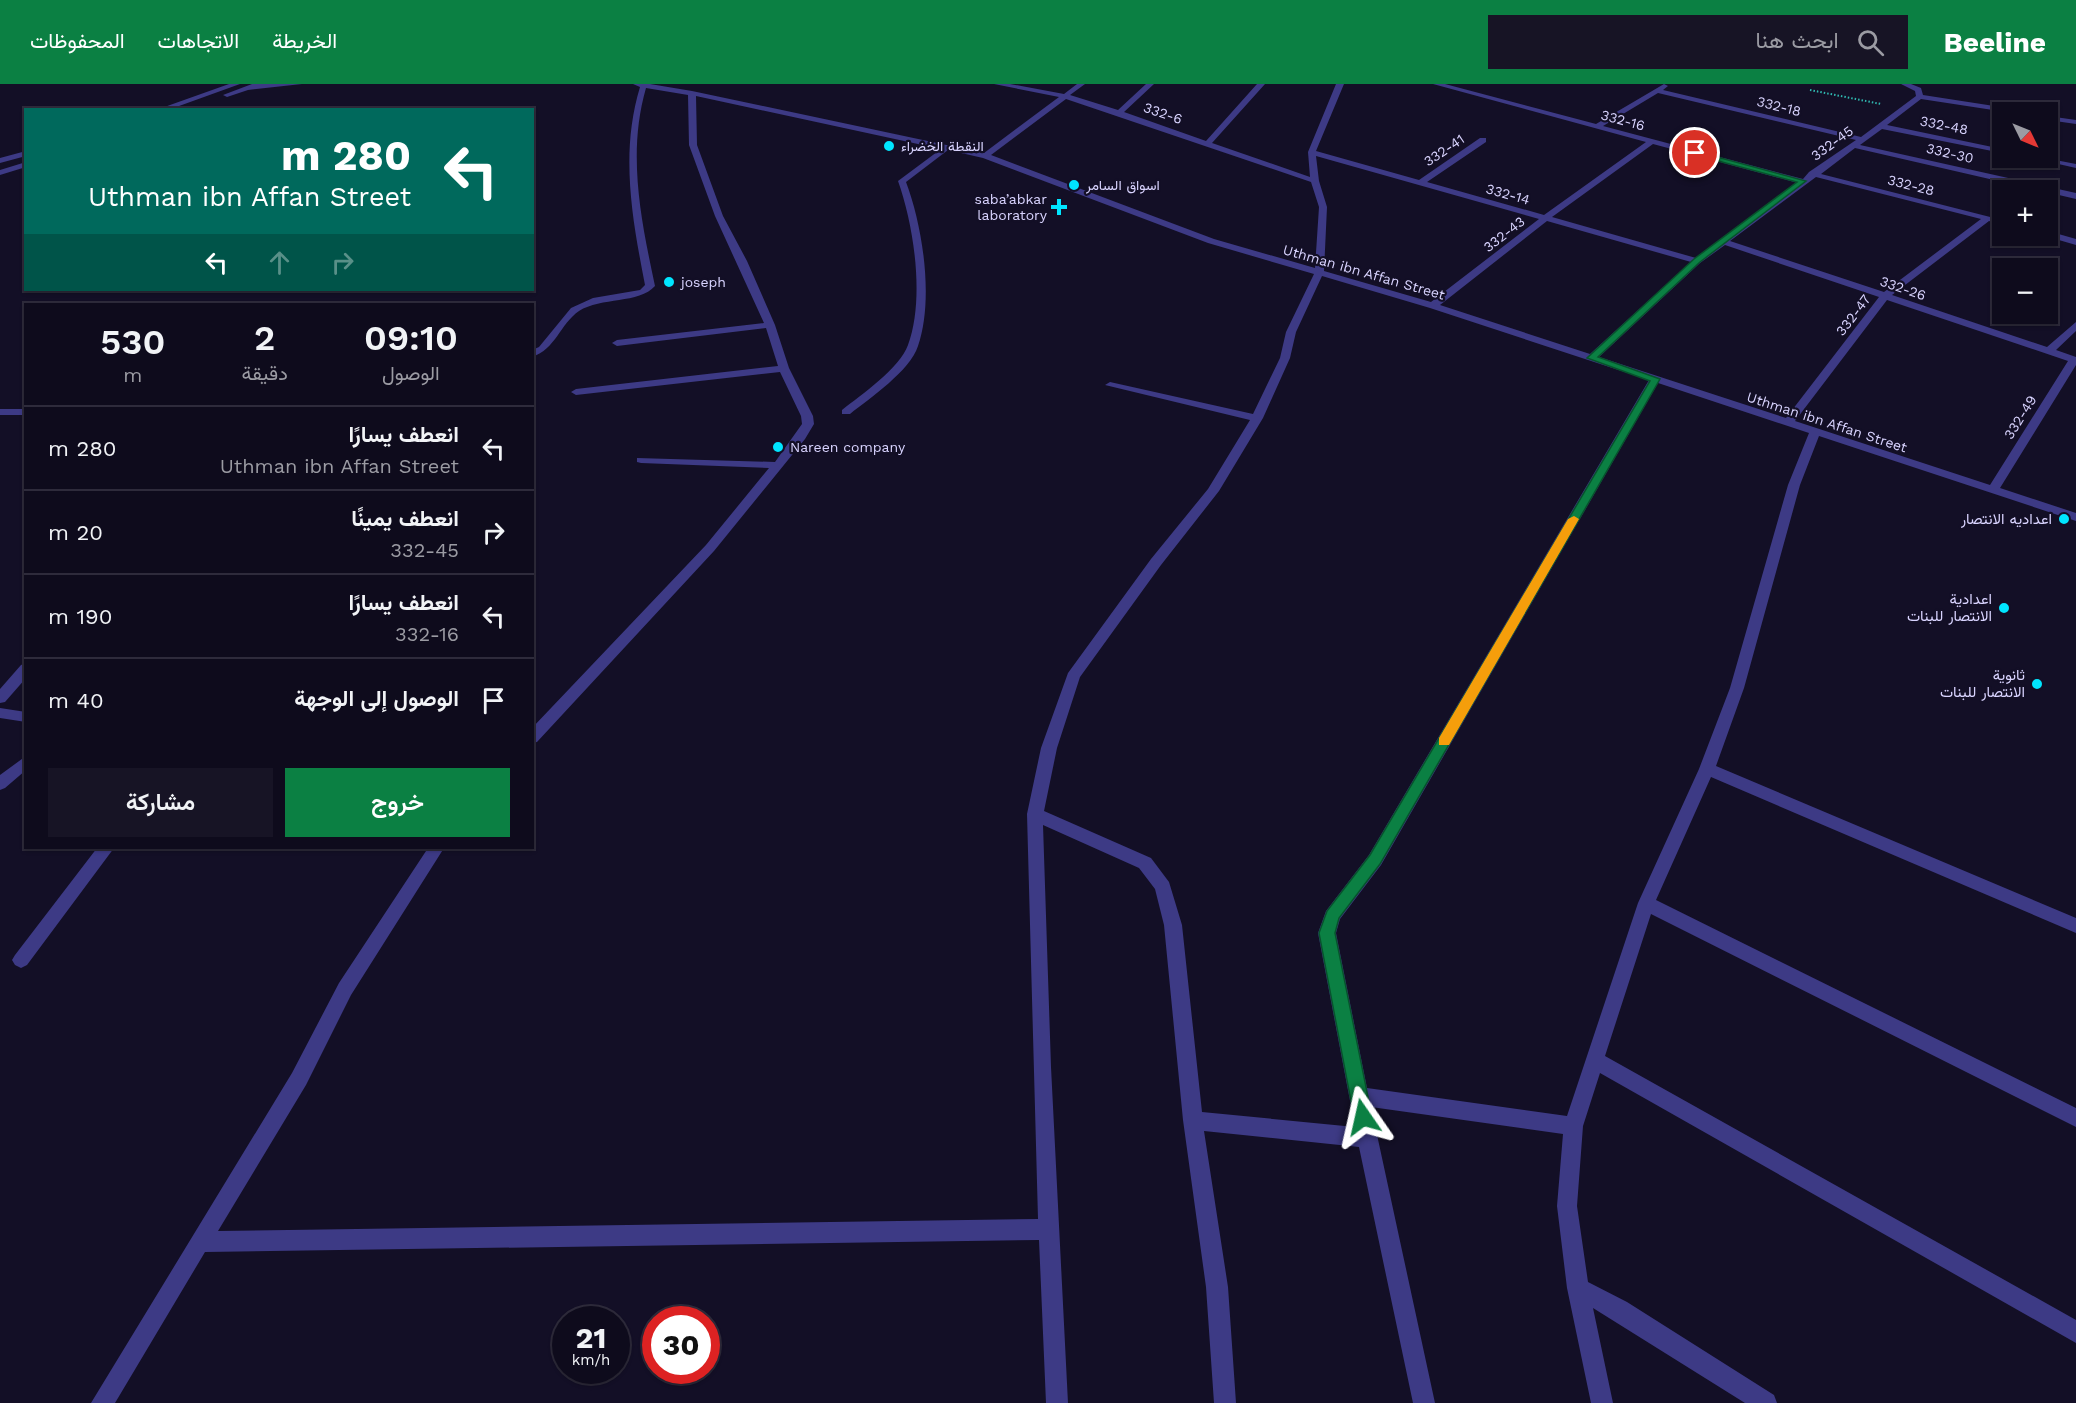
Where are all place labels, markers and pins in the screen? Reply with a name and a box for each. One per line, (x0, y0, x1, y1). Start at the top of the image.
pin (1669, 127, 1720, 178)
place label: النقطة الخضراء (901, 138, 984, 155)
marker: النقطة الخضراء (882, 139, 896, 153)
place label: اسواق السامر (1085, 177, 1160, 194)
marker: اسواق السامر (1067, 178, 1081, 192)
place label: saba’abkar laboratory (975, 191, 1048, 223)
marker: saba’abkar laboratory (1052, 200, 1066, 214)
place label: joseph (679, 274, 726, 290)
marker: joseph (662, 275, 676, 289)
place label: Nareen company (790, 439, 906, 455)
marker: Nareen company (771, 440, 785, 454)
place label: اعداديه الانتصار (1960, 510, 2052, 528)
marker: اعداديه الانتصار (2057, 512, 2071, 526)
place label: اعدادية الانتصار للبنات (1907, 590, 1992, 625)
marker: اعدادية الانتصار للبنات (1997, 601, 2011, 615)
place label: ثانوية الانتصار للبنات (1940, 666, 2025, 701)
marker: ثانوية الانتصار للبنات (2030, 677, 2044, 691)

